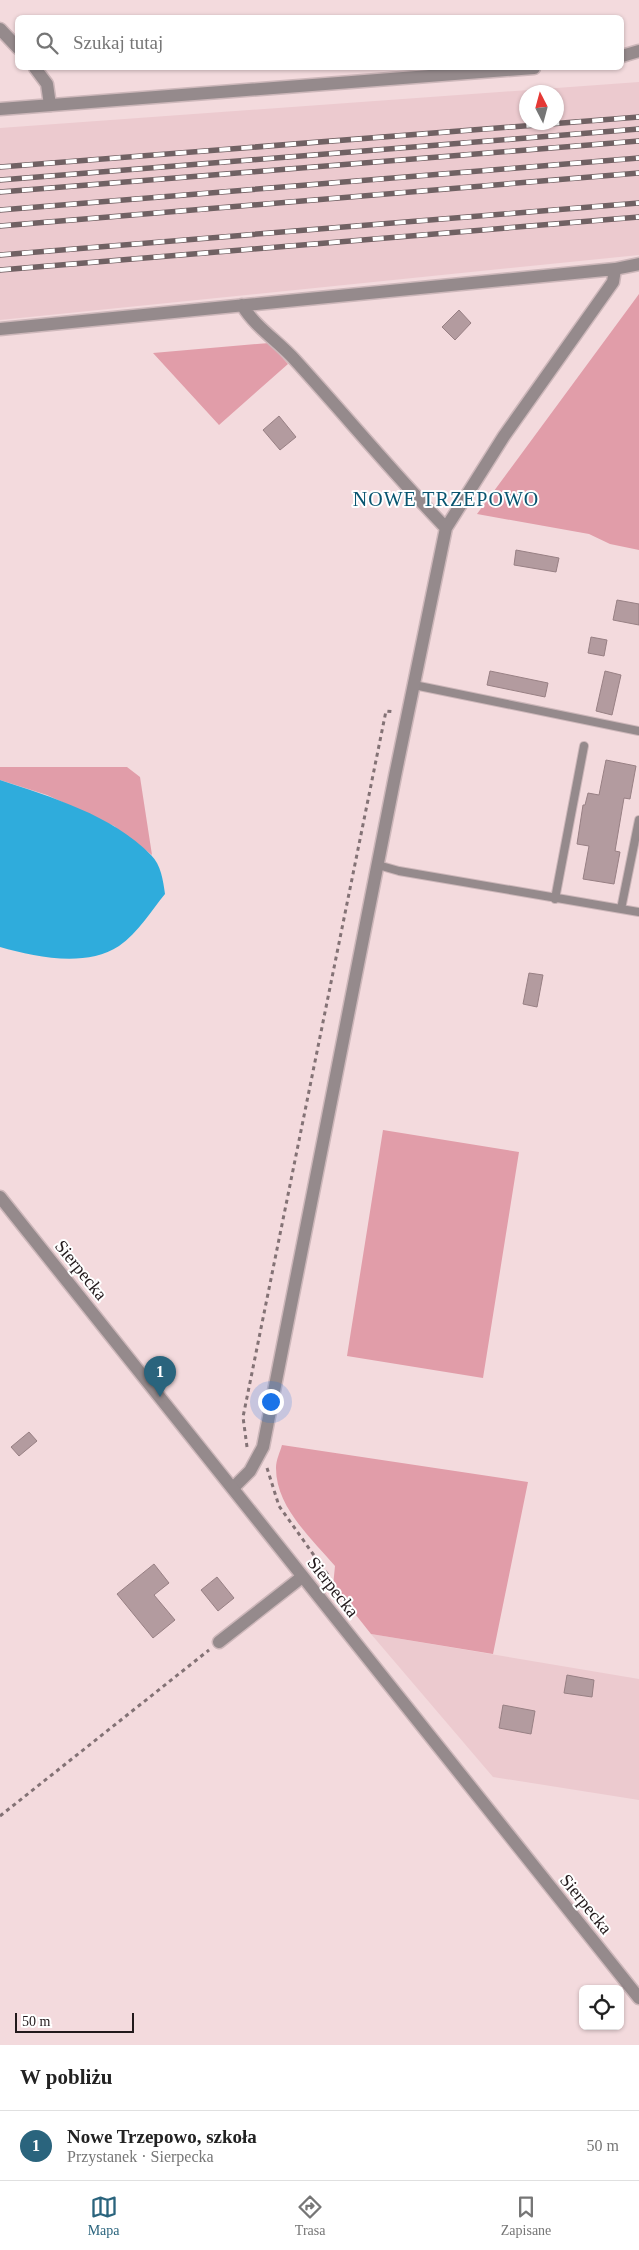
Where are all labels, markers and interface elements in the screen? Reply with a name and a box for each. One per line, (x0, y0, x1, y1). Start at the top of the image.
search box (15, 15, 624, 70)
icon: search (33, 29, 61, 57)
text: Szukaj tutaj (73, 32, 163, 53)
north arrow (519, 85, 564, 130)
district label: NOWE TRZEPOWO (353, 488, 539, 510)
street label: Sierpecka (51, 1236, 111, 1304)
pin: 1 (144, 1356, 176, 1397)
your location (258, 1389, 284, 1415)
street label: Sierpecka (303, 1553, 363, 1621)
street label: Sierpecka (556, 1870, 616, 1938)
map controls (579, 1985, 624, 2030)
button: locate (579, 1985, 624, 2030)
scale bar (15, 2010, 134, 2033)
text: 50 m (22, 2014, 50, 2029)
text: W pobliżu (20, 2065, 112, 2089)
text: Nowe Trzepowo, szkoła (67, 2126, 257, 2147)
text: 1 (32, 2137, 40, 2154)
text: 50 m (587, 2137, 619, 2154)
text: Przystanek · Sierpecka (67, 2148, 214, 2165)
tab: Mapa (88, 2193, 120, 2239)
tab: Trasa (295, 2193, 325, 2239)
tab: Zapisane (501, 2193, 551, 2239)

